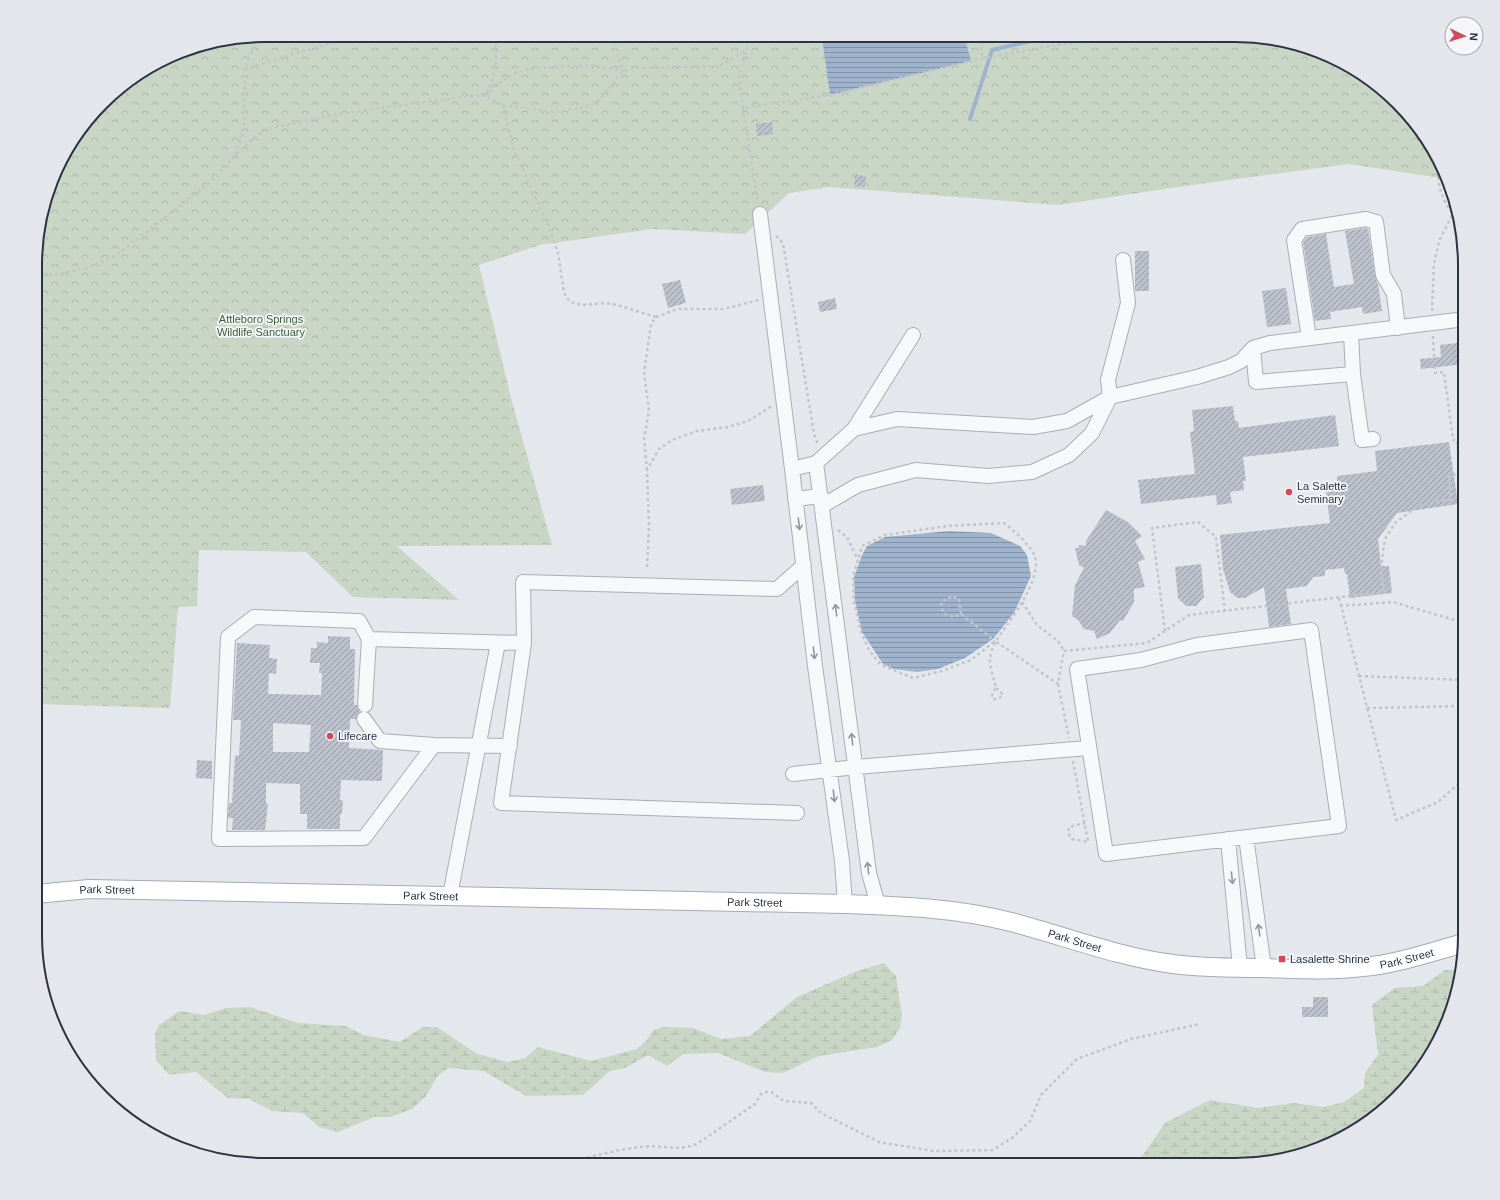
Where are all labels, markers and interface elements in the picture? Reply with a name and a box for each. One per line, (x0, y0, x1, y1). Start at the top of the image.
north arrow (1444, 16, 1484, 56)
text: N (1468, 32, 1480, 41)
park label: Attleboro Springs Wildlife Sanctuary (217, 313, 306, 338)
place label: La Salette Seminary (1297, 480, 1347, 505)
marker: La Salette Seminary (1284, 487, 1294, 497)
one-way arrow (795, 517, 802, 530)
one-way arrow (832, 604, 840, 617)
one-way arrow (810, 646, 818, 659)
place label: Lifecare (338, 730, 377, 742)
marker: Lifecare (325, 731, 335, 741)
one-way arrow (849, 732, 856, 745)
one-way arrow (830, 789, 837, 802)
one-way arrow (864, 861, 872, 874)
one-way arrow (1228, 871, 1235, 884)
street label: Park Street (79, 883, 134, 896)
street label: Park Street (403, 889, 458, 902)
street label: Park Street (727, 896, 782, 909)
one-way arrow (1255, 924, 1263, 937)
street label: Park Street (1047, 927, 1103, 954)
street label: Park Street (1379, 946, 1435, 971)
place label: Lasalette Shrine (1290, 953, 1370, 965)
marker: Lasalette Shrine (1277, 954, 1287, 964)

